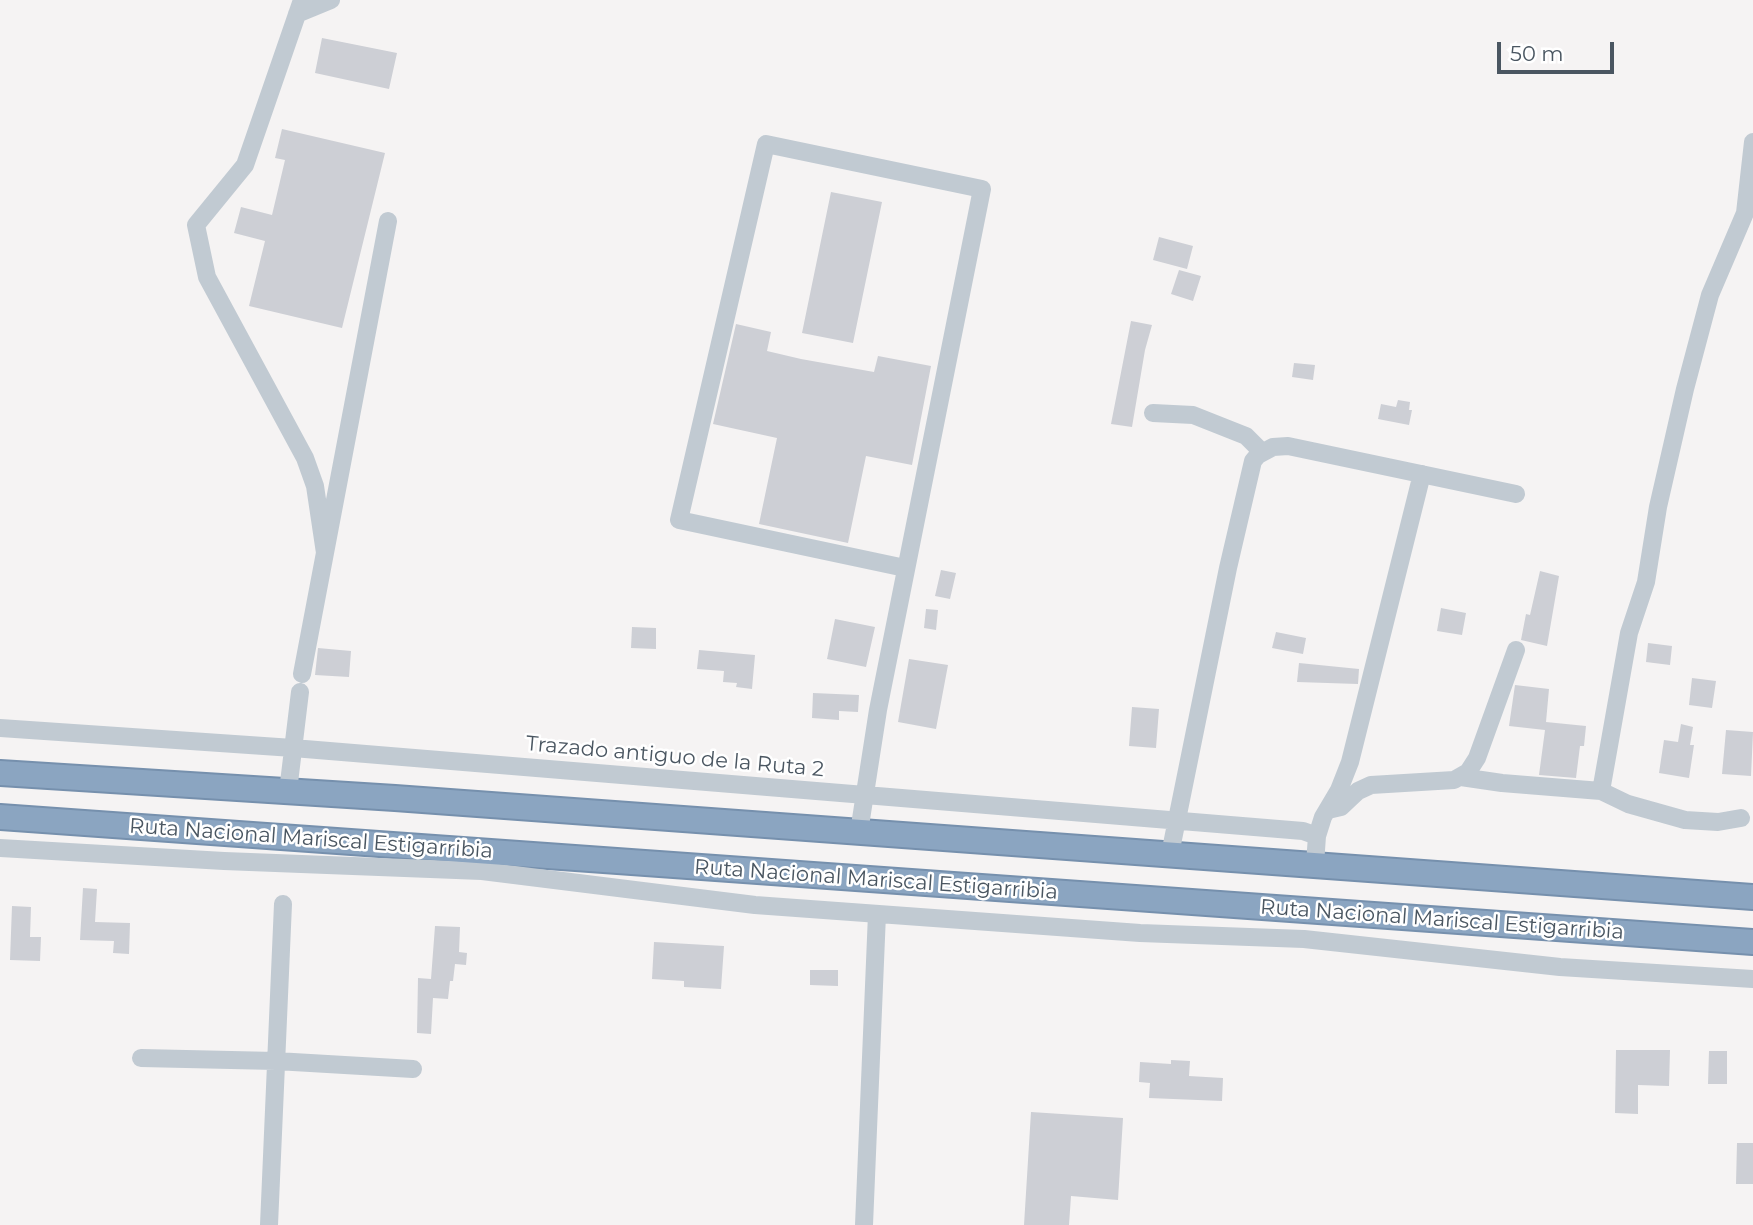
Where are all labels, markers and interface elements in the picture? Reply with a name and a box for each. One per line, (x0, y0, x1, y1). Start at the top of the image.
scale bar (1501, 28, 1618, 72)
text: 50 m (1510, 41, 1564, 66)
street label: Trazado antiguo de la Ruta 2 (525, 731, 825, 783)
street label: Ruta Nacional Mariscal Estigarribia (128, 814, 494, 864)
street label: Ruta Nacional Mariscal Estigarribia (693, 855, 1059, 905)
street label: Ruta Nacional Mariscal Estigarribia (1259, 895, 1625, 945)

